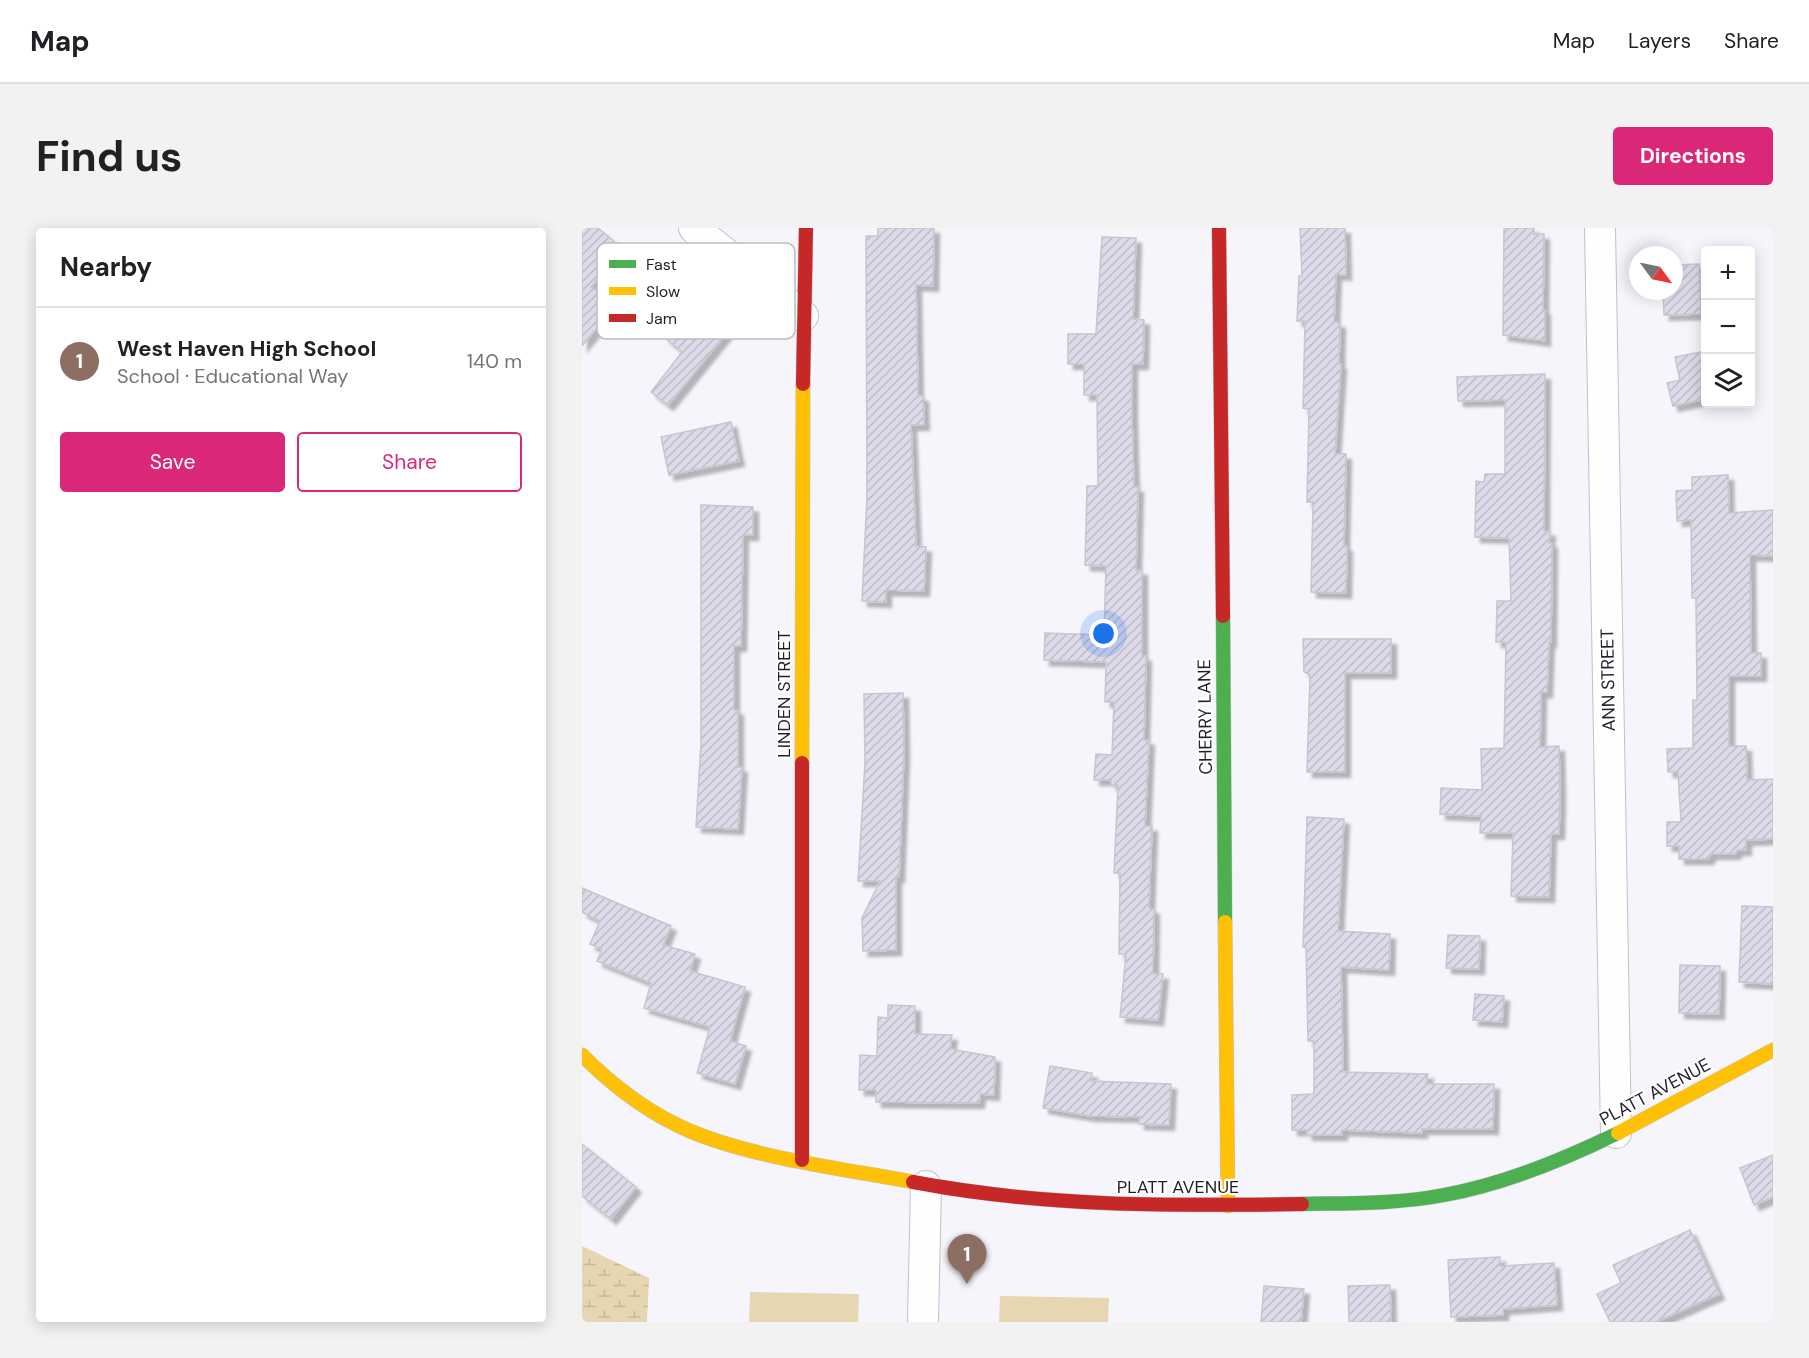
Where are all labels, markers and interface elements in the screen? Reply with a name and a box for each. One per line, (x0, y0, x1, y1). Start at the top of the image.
text: Map (30, 23, 90, 60)
text: Map (1553, 27, 1595, 55)
text: Layers (1628, 27, 1691, 55)
text: Share (1724, 27, 1779, 55)
button: Directions (1613, 127, 1773, 185)
text: Find us (36, 129, 182, 184)
legend (597, 243, 795, 339)
north arrow (1629, 246, 1683, 300)
map controls (1701, 246, 1755, 408)
button: + (1701, 246, 1755, 300)
text: Nearby (60, 250, 152, 284)
text: Fast (646, 254, 677, 275)
text: Slow (646, 281, 680, 302)
button: − (1701, 300, 1755, 354)
text: Jam (646, 308, 677, 329)
text: West Haven High School (117, 334, 376, 363)
text: 1 (76, 348, 83, 374)
text: 140 m (467, 348, 522, 374)
button: layers (1701, 354, 1755, 408)
text: School · Educational Way (117, 363, 348, 389)
button: Save (60, 432, 285, 492)
button: Share (297, 432, 522, 492)
your location (1089, 619, 1118, 648)
street label: ANN STREET (1595, 628, 1621, 732)
street label: LINDEN STREET (772, 630, 796, 758)
street label: CHERRY LANE (1192, 659, 1218, 775)
street label: PLATT AVENUE (1595, 1053, 1715, 1131)
street label: PLATT AVENUE (1117, 1175, 1239, 1199)
pin: 1 (948, 1234, 986, 1284)

